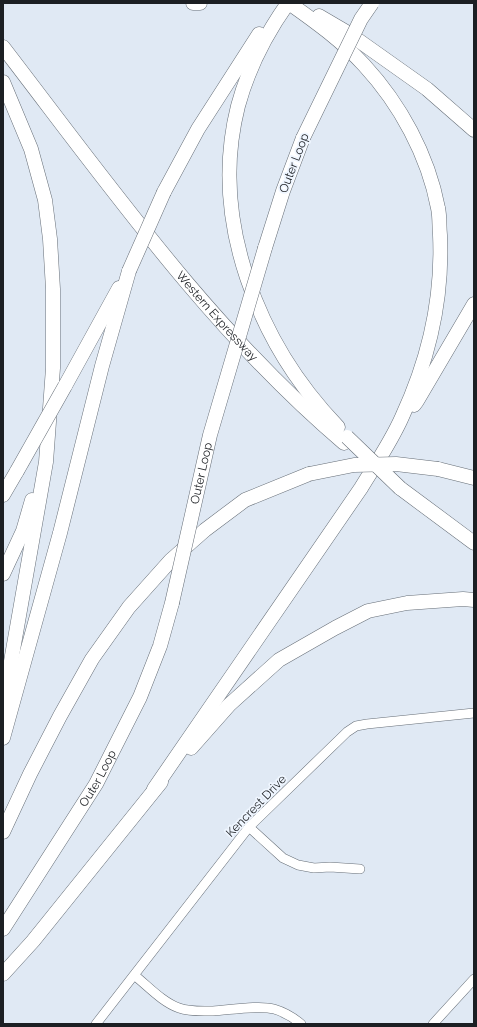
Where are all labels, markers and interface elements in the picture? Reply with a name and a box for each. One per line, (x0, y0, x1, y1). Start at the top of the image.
street label: Outer Loop (276, 131, 312, 195)
street label: Western Expressway (173, 268, 261, 364)
street label: Outer Loop (188, 441, 215, 505)
street label: Outer Loop (76, 748, 119, 809)
street label: Kencrest Drive (223, 772, 289, 840)

